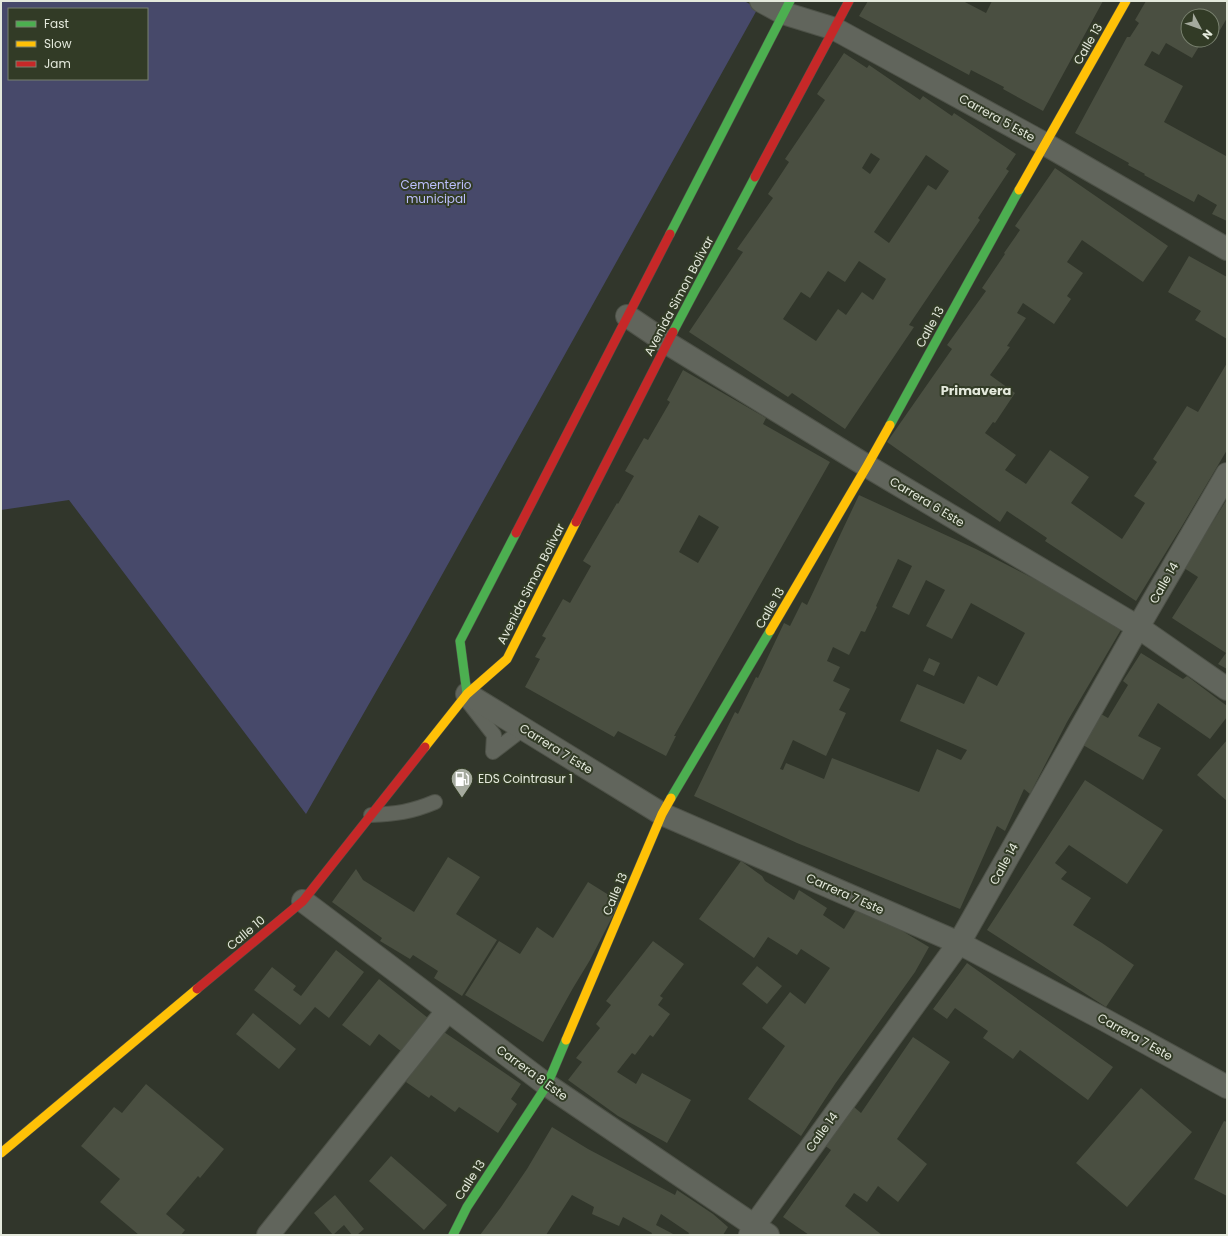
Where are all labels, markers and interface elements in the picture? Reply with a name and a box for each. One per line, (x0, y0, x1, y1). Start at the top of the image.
legend (8, 8, 148, 80)
north arrow (1180, 8, 1220, 48)
text: Fast (44, 15, 69, 32)
street label: Calle 13 (1069, 20, 1106, 67)
text: N (1199, 26, 1216, 43)
text: Slow (44, 35, 72, 52)
text: Jam (44, 55, 71, 72)
street label: Carrera 5 Este (956, 90, 1038, 145)
park label: Cementerio municipal (400, 176, 472, 207)
street label: Avenida Simon Bolivar (640, 232, 718, 359)
street label: Calle 13 (911, 303, 948, 350)
district label: Primavera (941, 381, 1011, 400)
street label: Carrera 6 Este (887, 472, 968, 531)
street label: Avenida Simon Bolivar (493, 520, 569, 647)
street label: Calle 14 (1145, 558, 1182, 607)
street label: Calle 13 (751, 584, 788, 631)
street label: Carrera 7 Este (516, 719, 596, 778)
fuel station icon: EDS Cointrasur 1 (449, 766, 475, 799)
place label: EDS Cointrasur 1 (478, 770, 573, 787)
street label: Calle 14 (985, 839, 1022, 888)
street label: Carrera 7 Este (804, 869, 887, 918)
street label: Calle 13 (598, 870, 631, 918)
street label: Calle 10 (223, 912, 268, 954)
street label: Carrera 7 Este (1095, 1009, 1176, 1064)
street label: Carrera 8 Este (493, 1041, 572, 1104)
street label: Calle 14 (801, 1108, 842, 1155)
street label: Calle 13 (450, 1156, 489, 1203)

